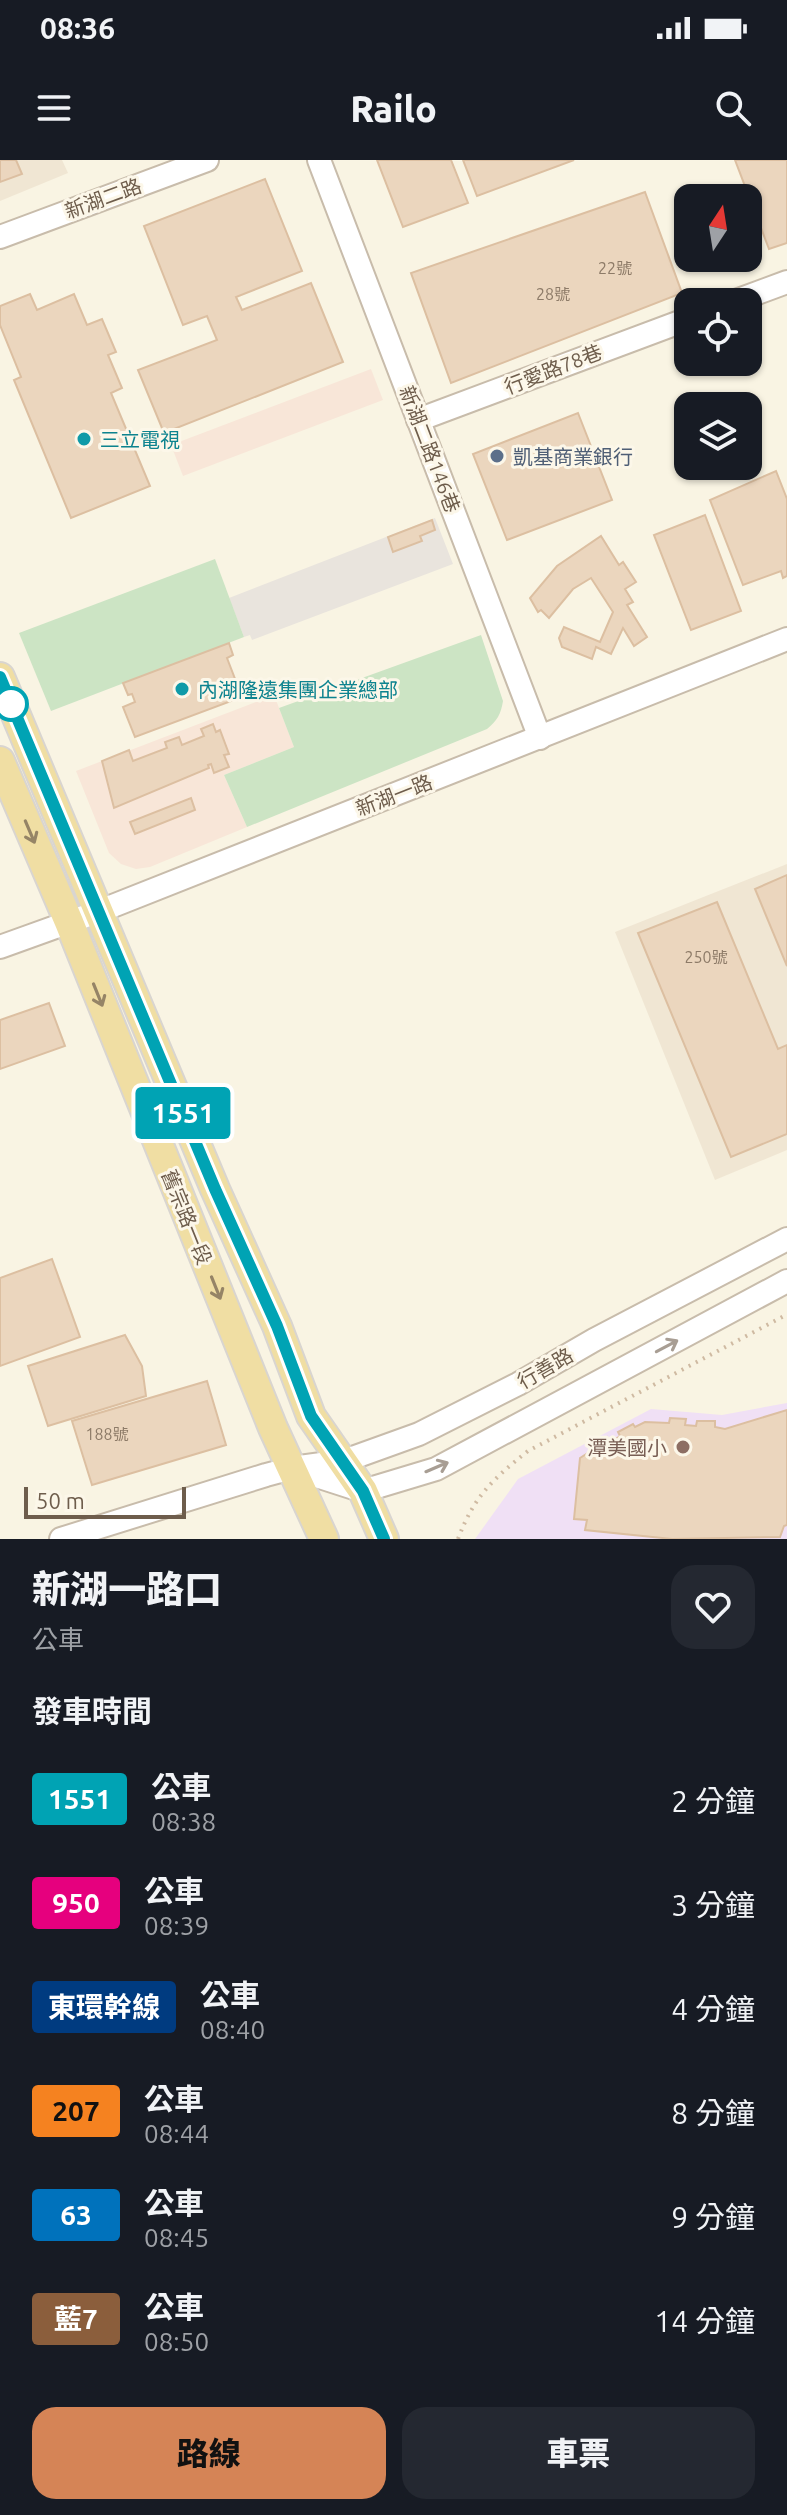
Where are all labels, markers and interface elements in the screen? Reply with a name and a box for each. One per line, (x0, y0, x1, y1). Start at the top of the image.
text: 08:36 (40, 11, 115, 45)
icon: menu (32, 86, 76, 130)
icon: search (711, 86, 755, 130)
text: Railo (350, 88, 437, 129)
street label: 新湖二路 (61, 174, 145, 222)
north arrow (674, 184, 762, 272)
map controls (674, 184, 762, 480)
house number: 22號 (598, 259, 632, 277)
house number: 28號 (536, 285, 570, 303)
button: locate (674, 288, 762, 376)
street label: 行愛路78巷 (501, 340, 605, 398)
street label: 新湖二路146巷 (395, 382, 465, 516)
button: layers (674, 392, 762, 480)
place label: 三立電視 (100, 428, 180, 451)
marker: 三立電視 (75, 430, 93, 448)
place label: 凱基商業銀行 (513, 445, 633, 468)
marker: 凱基商業銀行 (488, 447, 506, 465)
place label: 內湖隆遠集團企業總部 (198, 678, 398, 701)
marker: 內湖隆遠集團企業總部 (173, 680, 191, 698)
unlabelled marker (0, 687, 28, 721)
street label: 新湖一路 (353, 770, 435, 820)
one-way arrow (24, 820, 39, 844)
house number: 250號 (684, 948, 728, 966)
one-way arrow (91, 982, 106, 1007)
line badge: 1551 (127, 1087, 239, 1139)
text: 1551 (151, 1097, 215, 1128)
street label: 舊宗路一段 (158, 1166, 216, 1268)
one-way arrow (210, 1275, 224, 1300)
one-way arrow (654, 1337, 678, 1353)
street label: 行善路 (513, 1343, 577, 1393)
house number: 188號 (85, 1425, 129, 1443)
place label: 潭美國小 (587, 1436, 667, 1459)
marker: 潭美國小 (674, 1438, 692, 1456)
one-way arrow (424, 1459, 449, 1474)
scale bar (24, 1483, 186, 1519)
text: 50 m (36, 1488, 85, 1513)
button: heart (671, 1565, 755, 1649)
text: 新湖一路口 (32, 1568, 222, 1610)
text: 公車 (32, 1625, 84, 1654)
text: 發車時間 (32, 1694, 152, 1728)
text: 公車 (151, 1770, 211, 1804)
text: 1551 (48, 1783, 111, 1814)
text: 2 分鐘 (671, 1784, 755, 1818)
text: 08:38 (151, 1807, 216, 1836)
text: 公車 (144, 1874, 204, 1908)
text: 950 (52, 1887, 100, 1918)
text: 3 分鐘 (671, 1888, 755, 1922)
text: 08:39 (144, 1911, 209, 1940)
text: 公車 (200, 1978, 260, 2012)
text: 東環幹線 (48, 1991, 160, 2022)
text: 4 分鐘 (671, 1992, 755, 2026)
text: 08:40 (200, 2015, 265, 2044)
text: 公車 (144, 2082, 204, 2116)
text: 207 (52, 2095, 100, 2126)
text: 8 分鐘 (671, 2096, 755, 2130)
text: 08:44 (144, 2119, 209, 2148)
text: 公車 (144, 2186, 204, 2220)
text: 63 (60, 2199, 92, 2230)
text: 9 分鐘 (671, 2200, 755, 2234)
text: 08:45 (144, 2223, 209, 2252)
text: 公車 (144, 2290, 204, 2324)
text: 藍7 (54, 2303, 98, 2334)
text: 14 分鐘 (654, 2304, 755, 2338)
text: 08:50 (144, 2327, 209, 2356)
button: 路線 (32, 2407, 386, 2499)
button: 車票 (402, 2407, 755, 2499)

